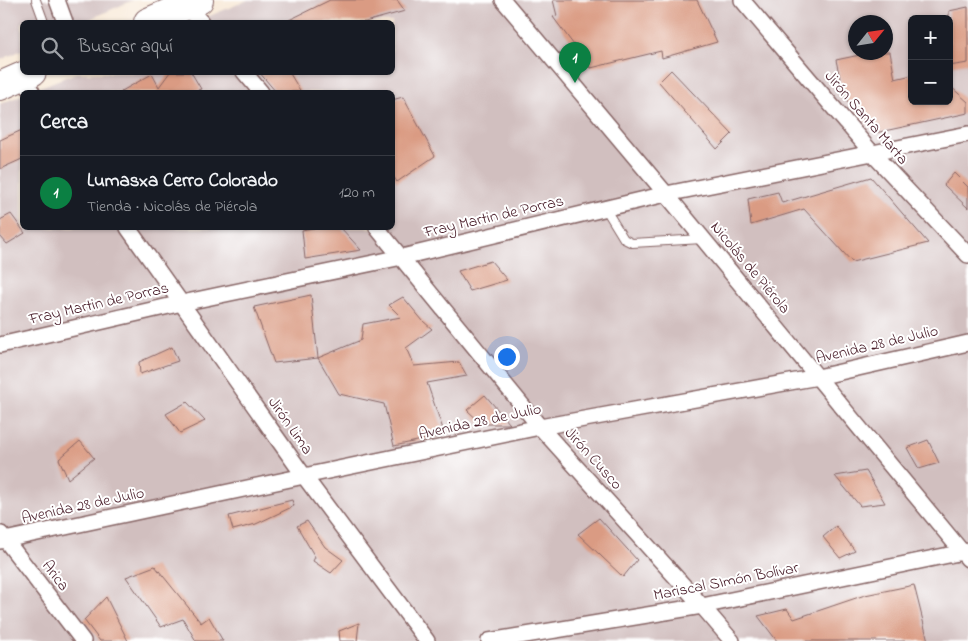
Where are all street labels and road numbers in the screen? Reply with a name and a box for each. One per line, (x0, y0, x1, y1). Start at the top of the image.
street label: Jirón Santa Marta (818, 66, 914, 170)
street label: Fray Martin de Porras (421, 189, 566, 245)
street label: Nicolás de Piérola (704, 217, 796, 319)
street label: Fray Martin de Porras (26, 276, 171, 332)
street label: Avenida 28 de Julio (813, 319, 941, 371)
street label: Jirón Lima (261, 392, 319, 460)
street label: Avenida 28 de Julio (416, 397, 544, 447)
street label: Jirón Cusco (558, 422, 628, 496)
street label: Avenida 28 de Julio (19, 481, 147, 531)
street label: Arica (35, 555, 75, 597)
street label: Mariscal SImón Bolívar (651, 556, 801, 608)

